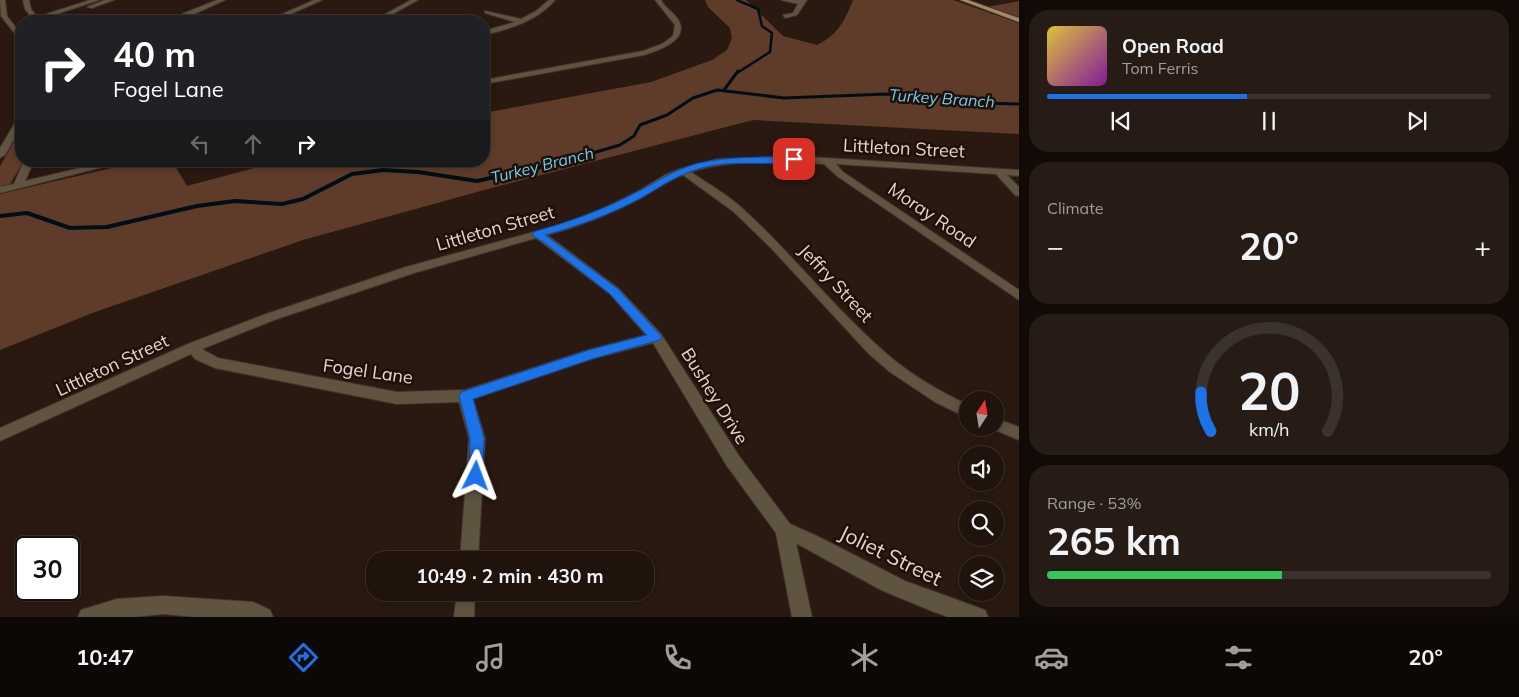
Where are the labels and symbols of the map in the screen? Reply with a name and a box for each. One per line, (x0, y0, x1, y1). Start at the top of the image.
water label: Turkey Branch (889, 84, 995, 112)
street label: Littleton Street (842, 133, 966, 163)
pin (773, 138, 815, 180)
water label: Turkey Branch (488, 143, 596, 187)
street label: Moray Road (884, 177, 980, 253)
street label: Littleton Street (433, 200, 557, 256)
street label: Jeffry Street (794, 239, 878, 327)
street label: Littleton Street (52, 329, 172, 401)
street label: Bushey Drive (676, 343, 754, 449)
street label: Fogel Lane (322, 353, 414, 389)
north arrow (959, 391, 1004, 436)
position arrow (449, 449, 501, 501)
street label: Joliet Street (835, 519, 947, 591)
speed limit sign: 30 (15, 536, 80, 601)

